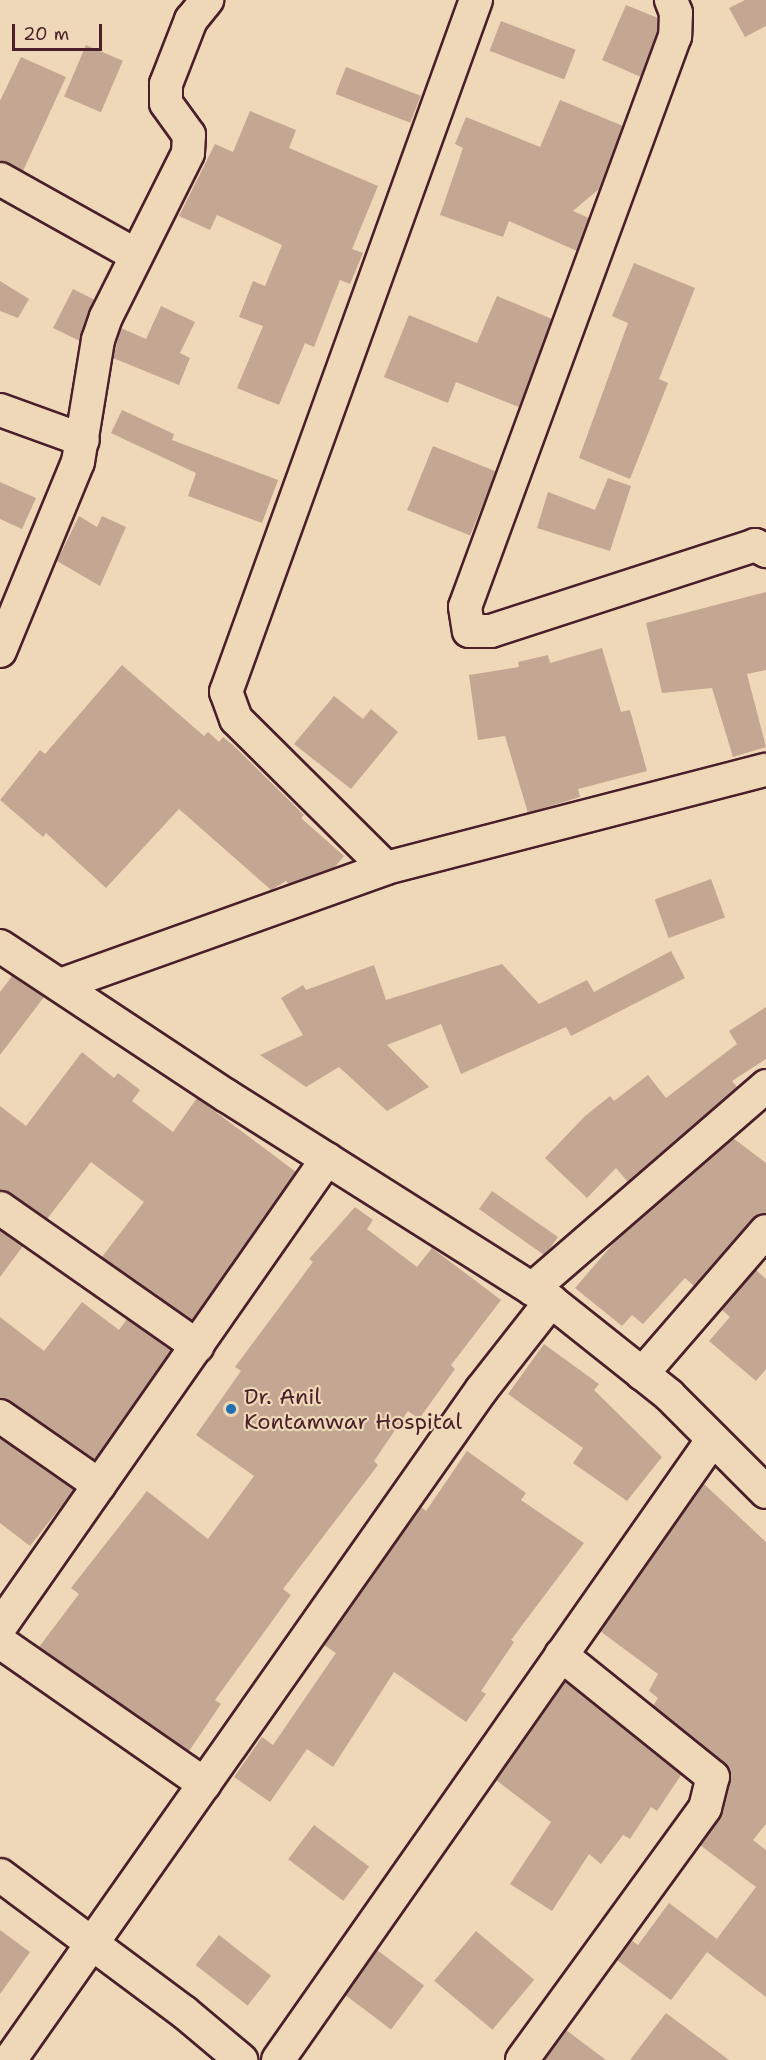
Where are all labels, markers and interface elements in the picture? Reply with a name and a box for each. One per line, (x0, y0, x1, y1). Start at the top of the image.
scale bar (15, 12, 105, 50)
text: 20 m (23, 22, 69, 46)
place label: Dr. Anil Kontamwar Hospital (244, 1383, 462, 1434)
marker: Dr. Anil Kontamwar Hospital (222, 1400, 240, 1418)

